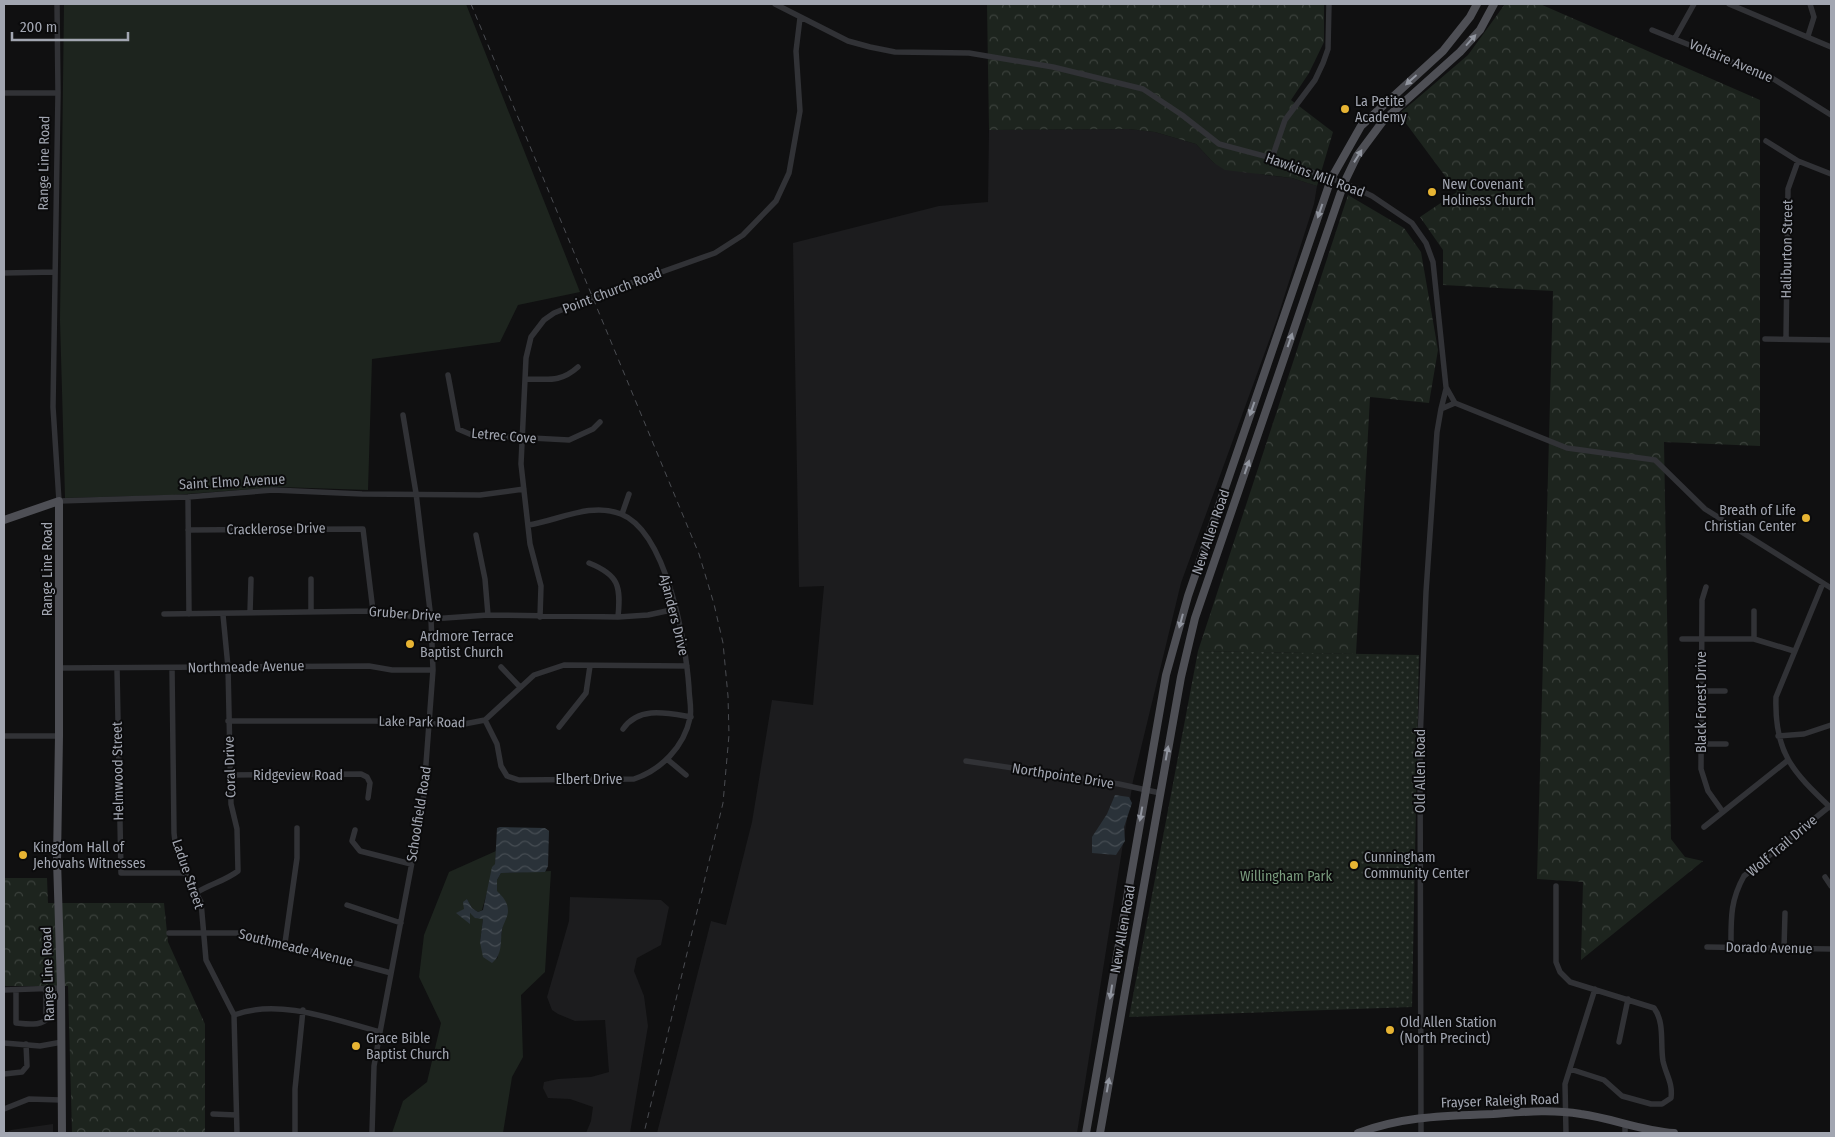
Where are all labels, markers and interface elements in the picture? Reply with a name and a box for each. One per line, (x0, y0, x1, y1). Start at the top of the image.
scale bar (12, 10, 129, 42)
text: 200 m (20, 18, 57, 36)
one-way arrow (1465, 34, 1477, 46)
street label: Voltaire Avenue (1686, 36, 1776, 86)
one-way arrow (1405, 74, 1417, 86)
place label: La Petite Academy (1355, 93, 1407, 126)
marker: La Petite Academy (1339, 103, 1351, 115)
street label: Range Line Road (35, 116, 53, 210)
street label: Hawkins Mill Road (1263, 149, 1367, 201)
one-way arrow (1354, 149, 1363, 162)
place label: New Covenant Holiness Church (1442, 176, 1534, 209)
marker: New Covenant Holiness Church (1426, 186, 1438, 198)
street label: Haliburton Street (1778, 199, 1796, 299)
one-way arrow (1316, 203, 1323, 218)
street label: Point Church Road (560, 264, 664, 318)
one-way arrow (1287, 333, 1294, 348)
one-way arrow (1248, 402, 1256, 417)
street label: Letrec Cove (471, 425, 537, 447)
one-way arrow (1243, 459, 1251, 474)
street label: Saint Elmo Avenue (179, 471, 286, 493)
street label: New Allen Road (1188, 487, 1234, 577)
place label: Breath of Life Christian Center (1704, 502, 1796, 535)
marker: Breath of Life Christian Center (1800, 512, 1812, 524)
street label: Cracklerose Drive (226, 520, 326, 538)
street label: Range Line Road (39, 522, 56, 616)
street label: Ajanders Drive (656, 573, 692, 657)
street label: Gruber Drive (368, 603, 442, 625)
one-way arrow (1177, 613, 1185, 628)
place label: Ardmore Terrace Baptist Church (420, 628, 514, 661)
marker: Ardmore Terrace Baptist Church (404, 638, 416, 650)
street label: Black Forest Drive (1693, 651, 1710, 753)
street label: Northmeade Avenue (187, 657, 305, 677)
street label: Lake Park Road (378, 713, 466, 731)
street label: Helmwood Street (109, 721, 127, 821)
street label: Old Allen Road (1412, 729, 1429, 813)
street label: Coral Drive (220, 736, 240, 798)
one-way arrow (1164, 745, 1172, 761)
street label: Northpointe Drive (1011, 760, 1115, 792)
street label: Schoolfield Road (403, 765, 435, 863)
street label: Ridgeview Road (253, 767, 343, 784)
street label: Elbert Drive (556, 771, 623, 788)
one-way arrow (1137, 806, 1145, 822)
street label: Wolf Trail Drive (1743, 812, 1821, 880)
street label: Ladue Street (168, 837, 208, 911)
place label: Kingdom Hall of Jehovahs Witnesses (33, 839, 146, 872)
marker: Kingdom Hall of Jehovahs Witnesses (17, 849, 29, 861)
place label: Cunningham Community Center (1364, 849, 1469, 882)
marker: Cunningham Community Center (1348, 859, 1360, 871)
park label: Willingham Park (1240, 868, 1332, 885)
street label: New Allen Road (1107, 884, 1139, 974)
street label: Range Line Road (38, 926, 58, 1022)
street label: Southmeade Avenue (237, 926, 355, 971)
street label: Dorado Avenue (1725, 939, 1813, 957)
one-way arrow (1107, 984, 1115, 1000)
place label: Old Allen Station (North Precinct) (1400, 1014, 1497, 1047)
marker: Old Allen Station (North Precinct) (1384, 1024, 1396, 1036)
place label: Grace Bible Baptist Church (366, 1030, 449, 1063)
marker: Grace Bible Baptist Church (350, 1040, 362, 1052)
one-way arrow (1105, 1077, 1113, 1093)
street label: Frayser Raleigh Road (1440, 1090, 1560, 1112)

